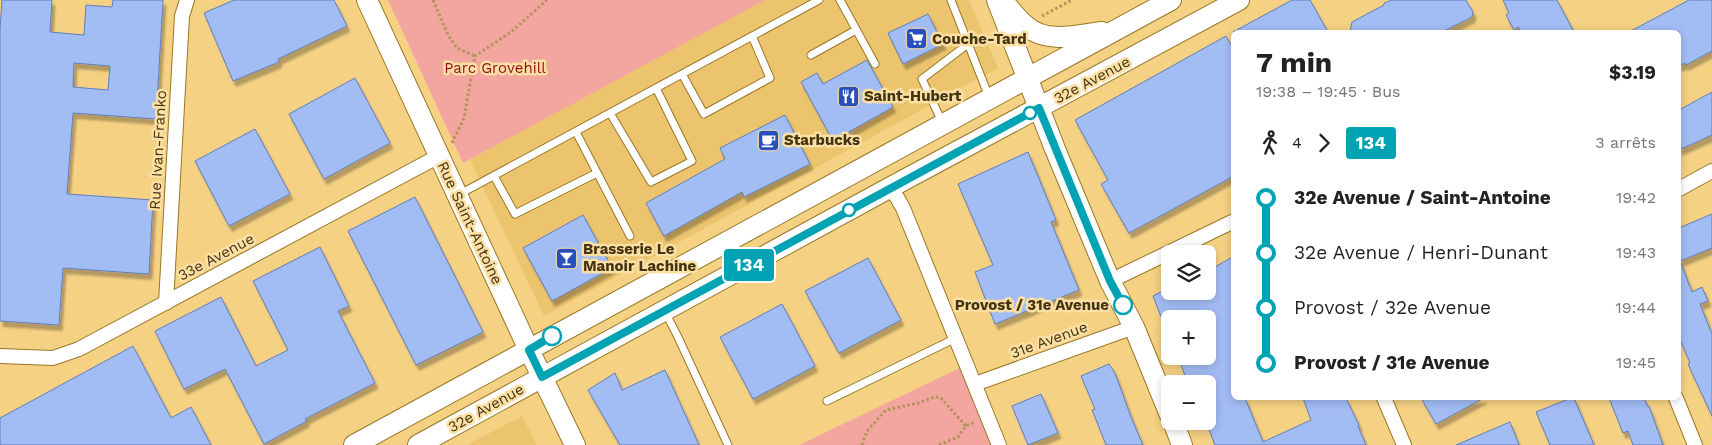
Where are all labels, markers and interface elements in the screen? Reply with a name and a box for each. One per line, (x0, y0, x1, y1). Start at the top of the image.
supermarket icon: Couche-Tard (904, 27, 928, 51)
place label: Couche-Tard (932, 30, 1027, 48)
text: 7 min (1256, 46, 1332, 79)
street label: 32e Avenue (1051, 52, 1133, 108)
park label: Parc Grovehill (444, 59, 546, 77)
text: $3.19 (1609, 61, 1656, 84)
text: 19:38 – 19:45 · Bus (1256, 82, 1400, 101)
restaurant icon: Saint-Hubert (836, 84, 860, 108)
place label: Saint-Hubert (864, 87, 962, 105)
street label: Rue Ivan-Franko (146, 90, 170, 210)
unlabelled marker (1023, 106, 1037, 120)
cafe icon: Starbucks (756, 128, 780, 152)
icon: walk (1256, 129, 1284, 157)
icon: forward (1310, 129, 1338, 157)
place label: Starbucks (784, 131, 860, 149)
text: 134 (1356, 132, 1386, 153)
text: 4 (1292, 133, 1302, 152)
text: 3 arrêts (1595, 133, 1656, 152)
street label: Rue Saint-Antoine (434, 159, 506, 287)
text: 32e Avenue / Saint-Antoine (1294, 186, 1551, 209)
text: 19:42 (1616, 188, 1656, 207)
unlabelled marker (842, 203, 856, 217)
street label: 33e Avenue (175, 229, 257, 285)
place label: Brasserie Le Manoir Lachine (583, 240, 697, 275)
text: 32e Avenue / Henri-Dunant (1294, 241, 1548, 264)
text: 19:43 (1616, 243, 1656, 262)
map controls (1161, 245, 1216, 430)
button: layers (1161, 245, 1216, 300)
bar icon: Brasserie Le Manoir Lachine (555, 246, 579, 270)
line badge: 134 (720, 249, 778, 281)
text: 134 (734, 254, 764, 275)
marker: Provost / 31e Avenue (1113, 295, 1133, 315)
place label: Provost / 31e Avenue (955, 296, 1109, 314)
text: Provost / 32e Avenue (1294, 296, 1491, 319)
text: 19:44 (1616, 298, 1656, 317)
button: + (1161, 310, 1216, 365)
street label: 31e Avenue (1008, 318, 1090, 362)
unlabelled marker (542, 326, 562, 346)
text: Provost / 31e Avenue (1294, 351, 1489, 374)
text: 19:45 (1616, 353, 1656, 372)
button: − (1161, 375, 1216, 430)
street label: 32e Avenue (445, 380, 527, 436)

